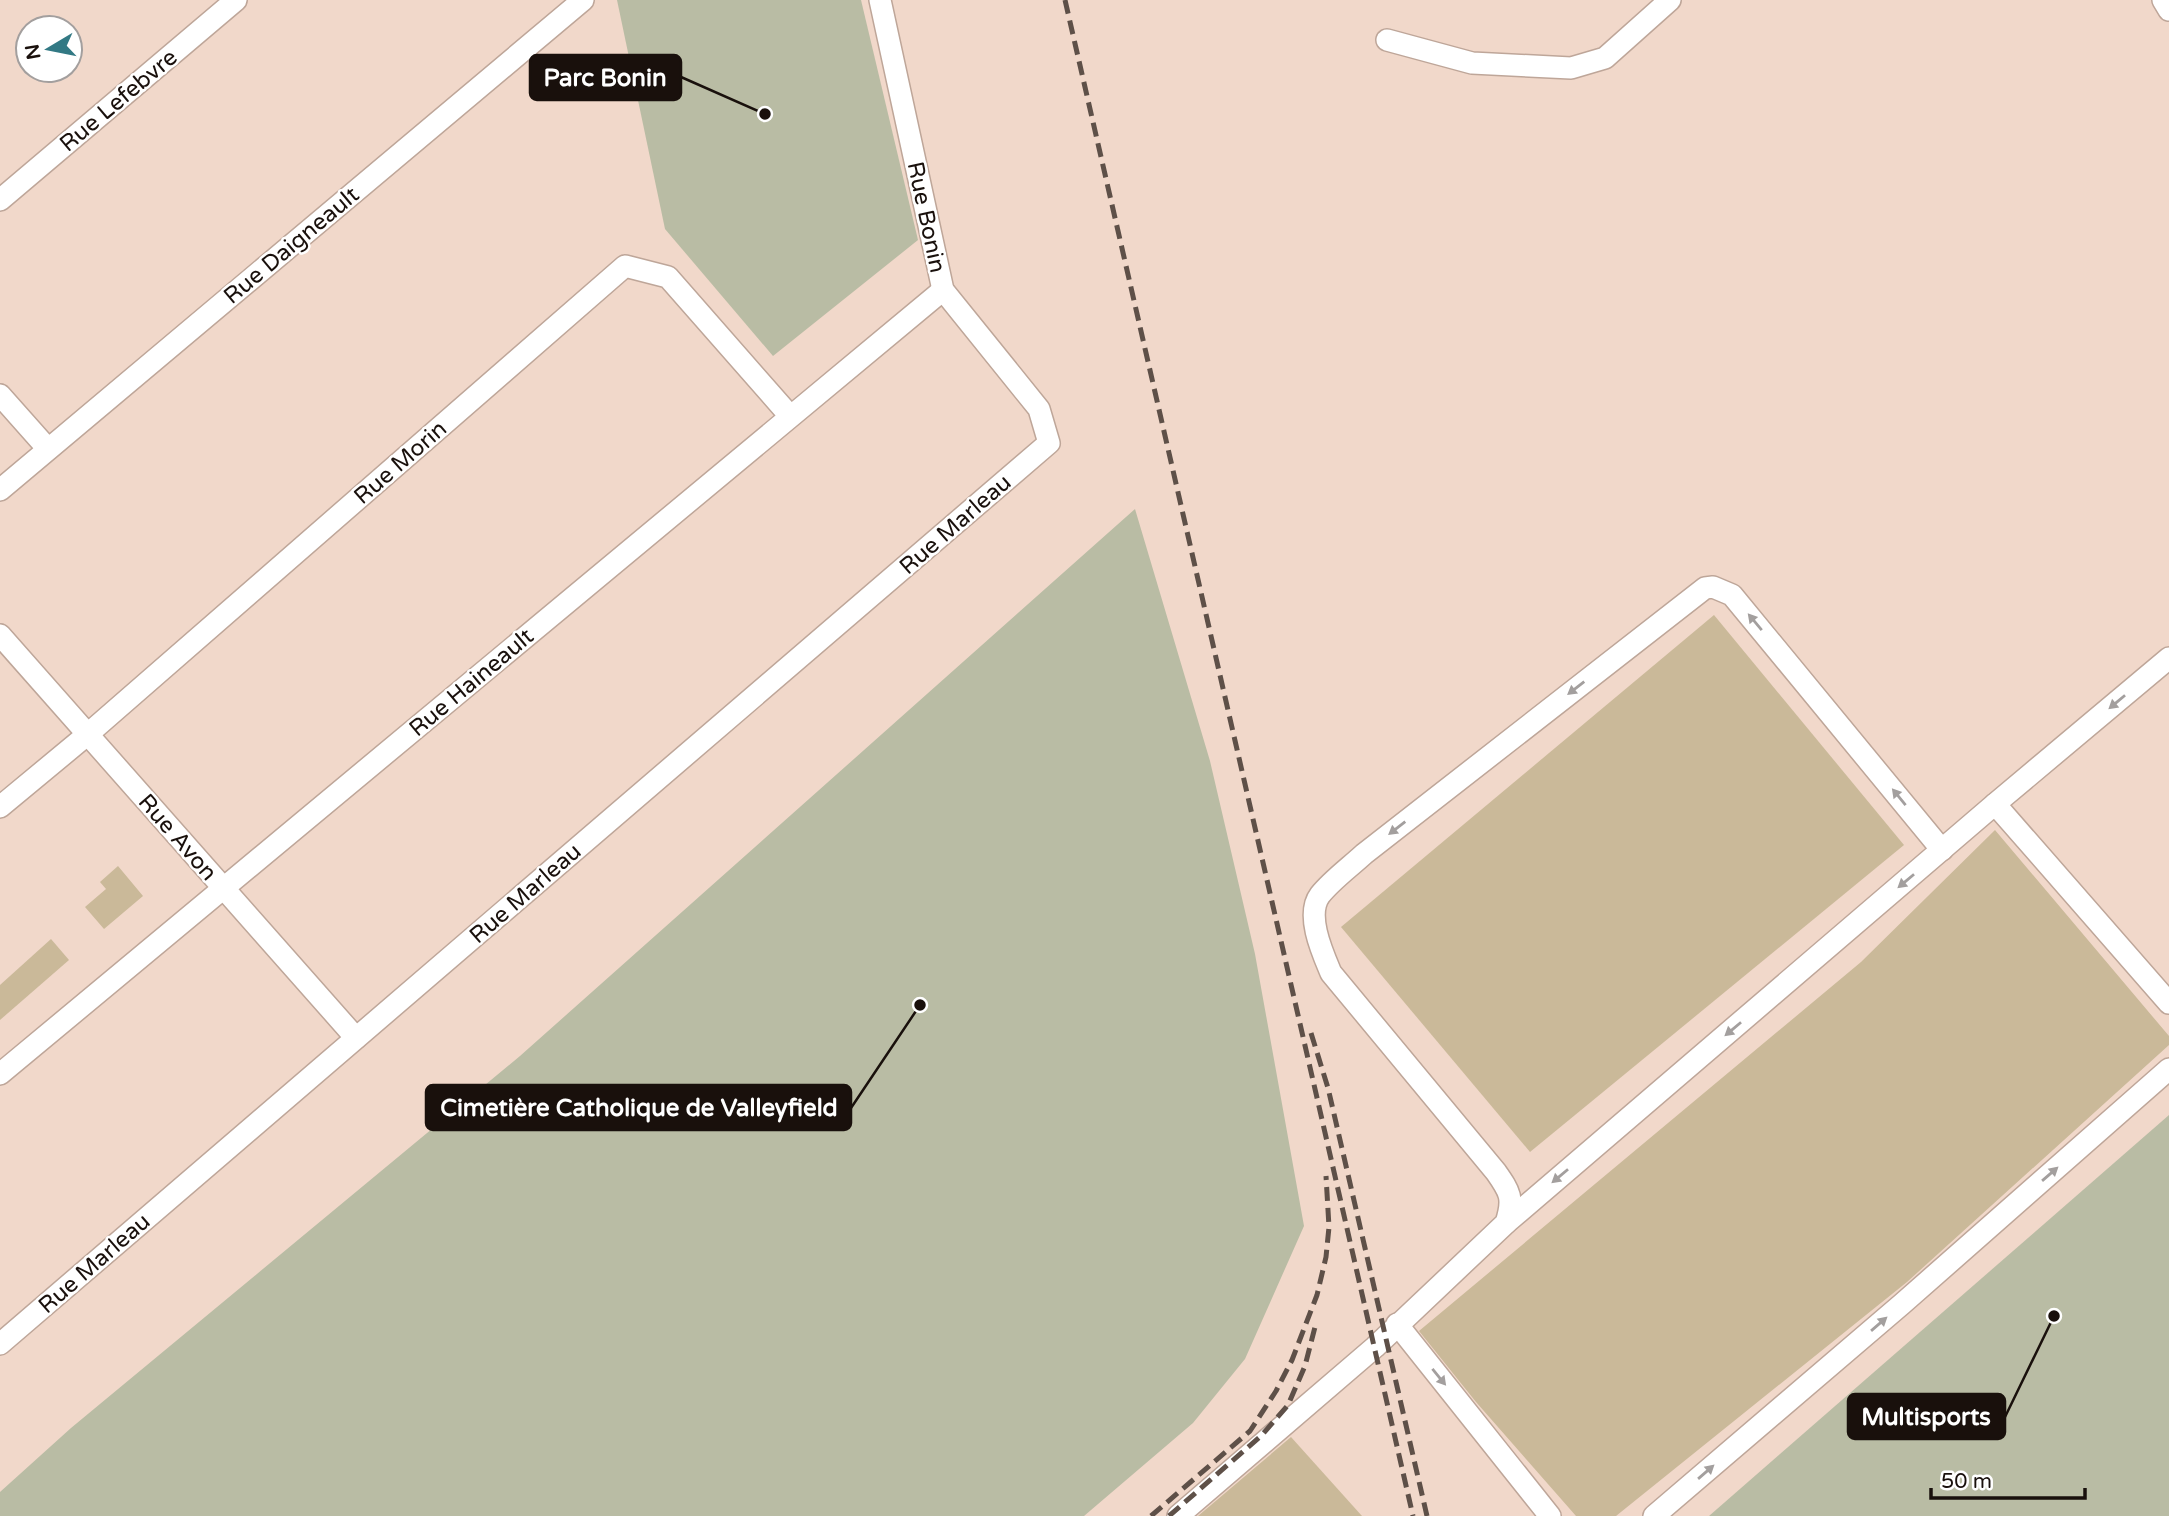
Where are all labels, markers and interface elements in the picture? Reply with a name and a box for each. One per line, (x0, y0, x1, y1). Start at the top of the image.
north arrow (14, 14, 84, 84)
text: N (21, 42, 45, 61)
street label: Rue Lefebvre (54, 43, 183, 158)
callout: Parc Bonin (530, 55, 681, 100)
text: Parc Bonin (543, 64, 667, 93)
street label: Rue Bonin (901, 159, 951, 275)
street label: Rue Daigneault (218, 181, 365, 310)
street label: Rue Morin (349, 415, 453, 511)
street label: Rue Marleau (894, 469, 1017, 581)
one-way arrow (1747, 613, 1762, 631)
street label: Rue Haineault (404, 622, 540, 743)
one-way arrow (1567, 681, 1585, 696)
one-way arrow (2108, 694, 2125, 709)
street label: Rue Avon (132, 789, 222, 887)
one-way arrow (1892, 789, 1907, 806)
one-way arrow (1388, 821, 1406, 836)
street label: Rue Marleau (464, 838, 587, 950)
one-way arrow (1898, 873, 1915, 888)
one-way arrow (1725, 1021, 1742, 1036)
callout: Cimetière Catholique de Valleyfield (426, 1085, 851, 1130)
text: Cimetière Catholique de Valleyfield (440, 1094, 838, 1123)
one-way arrow (2041, 1166, 2059, 1182)
one-way arrow (1552, 1168, 1569, 1183)
street label: Rue Marleau (33, 1208, 156, 1320)
one-way arrow (1870, 1316, 1888, 1332)
one-way arrow (1432, 1368, 1447, 1386)
callout: Multisports (1848, 1394, 2005, 1439)
text: Multisports (1861, 1403, 1991, 1432)
scale bar (1931, 1456, 2085, 1500)
one-way arrow (1697, 1464, 1715, 1480)
text: 50 m (1941, 1469, 1992, 1494)

